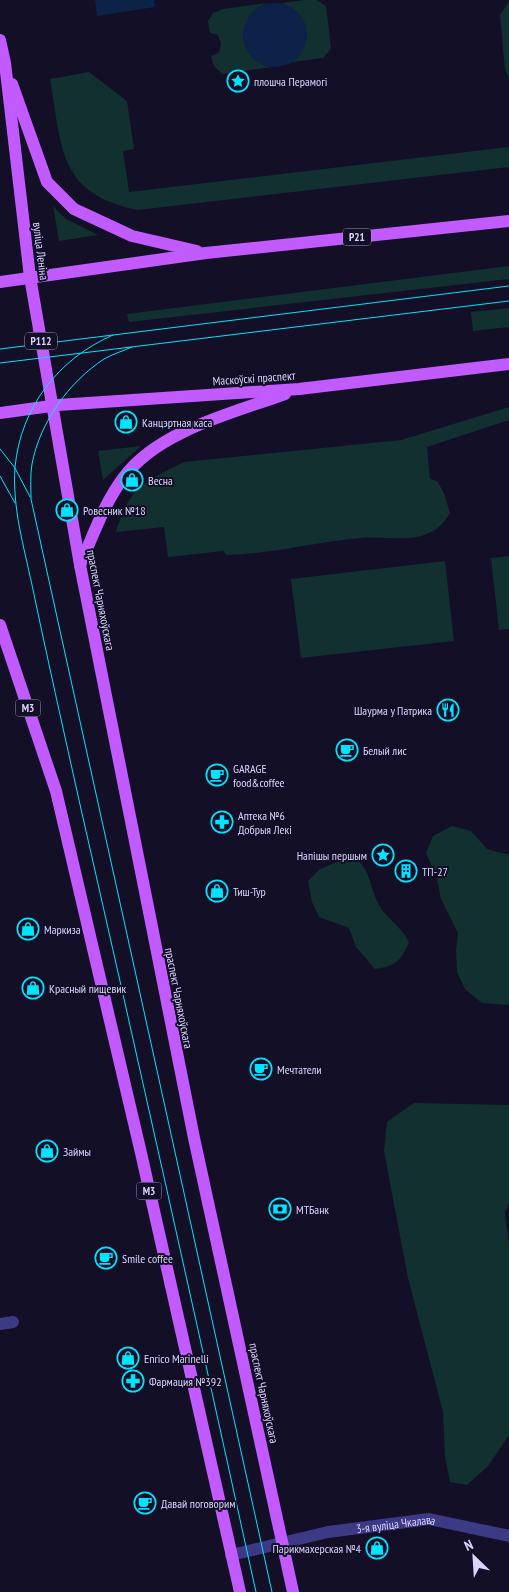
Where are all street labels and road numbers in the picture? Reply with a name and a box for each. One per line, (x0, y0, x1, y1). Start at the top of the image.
street label: вуліца Леніна (30, 221, 52, 281)
road number: Р21 (343, 228, 371, 246)
road number: Р112 (25, 332, 57, 350)
street label: Маскоўскі праспект (212, 368, 296, 388)
street label: праспект Чарняхоўскага (84, 548, 118, 652)
road number: М3 (15, 700, 40, 716)
street label: праспект Чарняхоўскага (162, 946, 196, 1050)
road number: М3 (136, 1182, 162, 1200)
street label: праспект Чарняхоўскага (246, 1341, 282, 1445)
street label: 3-я вуліца Чкалава (355, 1511, 437, 1536)

